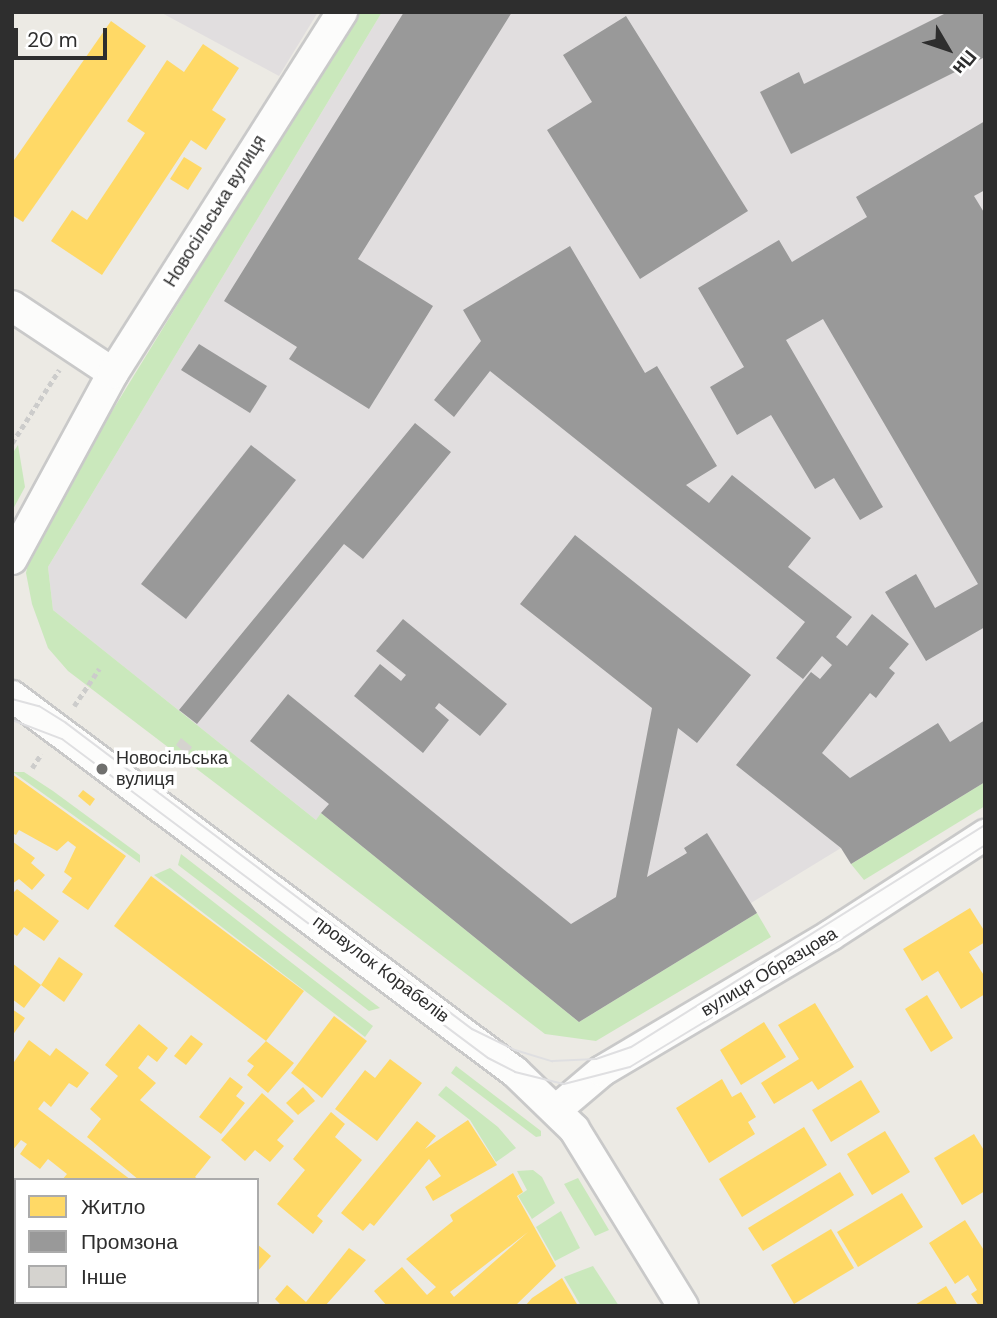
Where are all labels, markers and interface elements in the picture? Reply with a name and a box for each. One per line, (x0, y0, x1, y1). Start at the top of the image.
scale bar (18, 14, 110, 58)
north arrow (913, 14, 983, 84)
text: 20 m (27, 26, 78, 54)
text: Пн (947, 45, 982, 80)
street label: Новосільська вулиця (159, 131, 271, 291)
place label: Новосільська вулиця (116, 748, 228, 790)
marker: Новосільська вулиця (94, 761, 110, 777)
street label: провулок Корабелів (309, 911, 453, 1027)
street label: вулиця Образцова (697, 923, 841, 1021)
legend (14, 1178, 259, 1304)
text: Житло (81, 1193, 145, 1221)
text: Промзона (81, 1228, 178, 1256)
text: Інше (81, 1263, 127, 1291)

